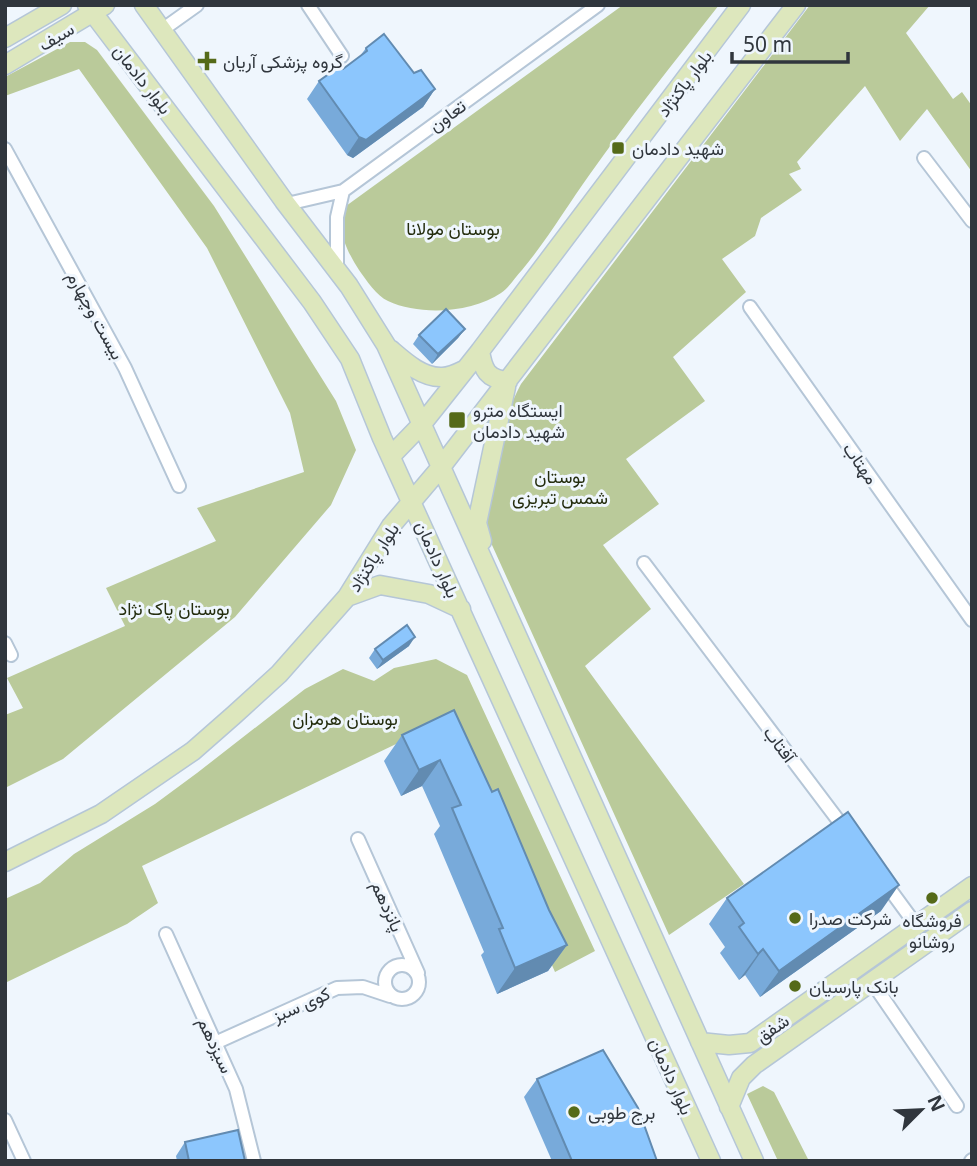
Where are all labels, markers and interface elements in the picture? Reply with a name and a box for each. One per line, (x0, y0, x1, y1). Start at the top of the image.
street label: سیف (34, 16, 78, 56)
scale bar (732, 21, 848, 65)
text: 50 m (743, 30, 792, 58)
street label: بلوار دادمان (108, 39, 178, 119)
street label: بلوار پاکنژاد (651, 45, 718, 122)
place label: گروه پزشکی آریان (223, 49, 343, 74)
marker: گروه پزشکی آریان (197, 51, 217, 71)
street label: تعاون (423, 93, 471, 137)
place label: شهید دادمان (632, 136, 724, 160)
marker: شهید دادمان (610, 140, 626, 156)
park label: بوستان مولانا (406, 216, 500, 240)
street label: بیست وچهارم (61, 266, 130, 364)
place label: ایستگاه مترو شهید دادمان (473, 398, 565, 443)
marker: ایستگاه مترو شهید دادمان (447, 410, 467, 430)
street label: مهتاب (838, 437, 884, 489)
park label: بوستان شمس تبریزی (512, 464, 608, 509)
street label: بلوار دادمان (410, 517, 466, 601)
street label: بلوار پاکنژاد (342, 518, 405, 597)
park label: بوستان پاک نژاد (119, 596, 229, 621)
park label: بوستان هرمزان (292, 706, 398, 730)
street label: آفتاب (758, 721, 803, 769)
street label: پانزدهم (365, 877, 410, 936)
marker: فروشگاه روشانو (924, 890, 940, 906)
place label: شرکت صدرا (809, 906, 892, 930)
place label: فروشگاه روشانو (902, 908, 962, 953)
marker: شرکت صدرا (787, 910, 803, 926)
place label: بانک پارسیان (809, 974, 898, 999)
marker: بانک پارسیان (787, 978, 803, 994)
street label: کوی سبز (267, 981, 334, 1028)
street label: شفق (751, 1008, 793, 1048)
street label: سیزدهم (192, 1013, 239, 1077)
street label: بلوار دادمان (644, 1034, 700, 1118)
north arrow (886, 1075, 956, 1145)
text: N (922, 1091, 952, 1115)
place label: برج طوبی (588, 1100, 655, 1125)
marker: برج طوبی (566, 1104, 582, 1120)

